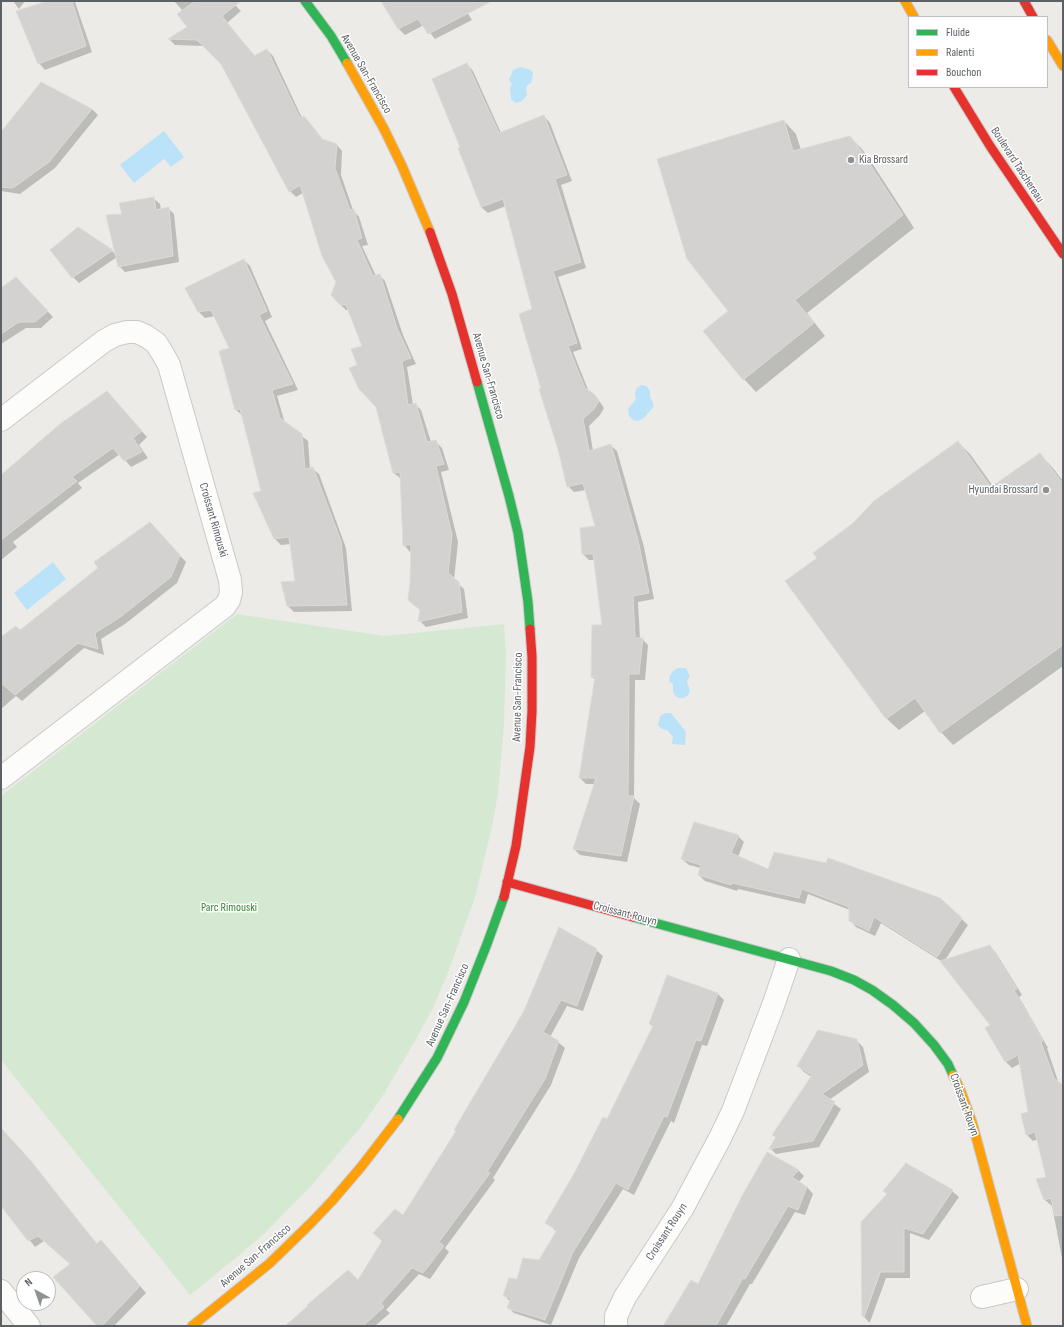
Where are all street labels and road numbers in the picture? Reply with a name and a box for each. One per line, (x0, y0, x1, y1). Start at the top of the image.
street label: Avenue San-Francisco (337, 32, 395, 116)
street label: Boulevard Taschereau (987, 125, 1047, 205)
street label: Avenue San-Francisco (469, 331, 507, 421)
street label: Croissant Rimouski (196, 481, 230, 559)
street label: Avenue San-Francisco (510, 652, 526, 742)
street label: Croissant Rouyn (592, 899, 658, 929)
street label: Avenue San-Francisco (423, 961, 473, 1049)
street label: Croissant Rouyn (946, 1072, 982, 1138)
street label: Croissant Rouyn (643, 1201, 691, 1263)
street label: Avenue San-Francisco (218, 1221, 294, 1291)

